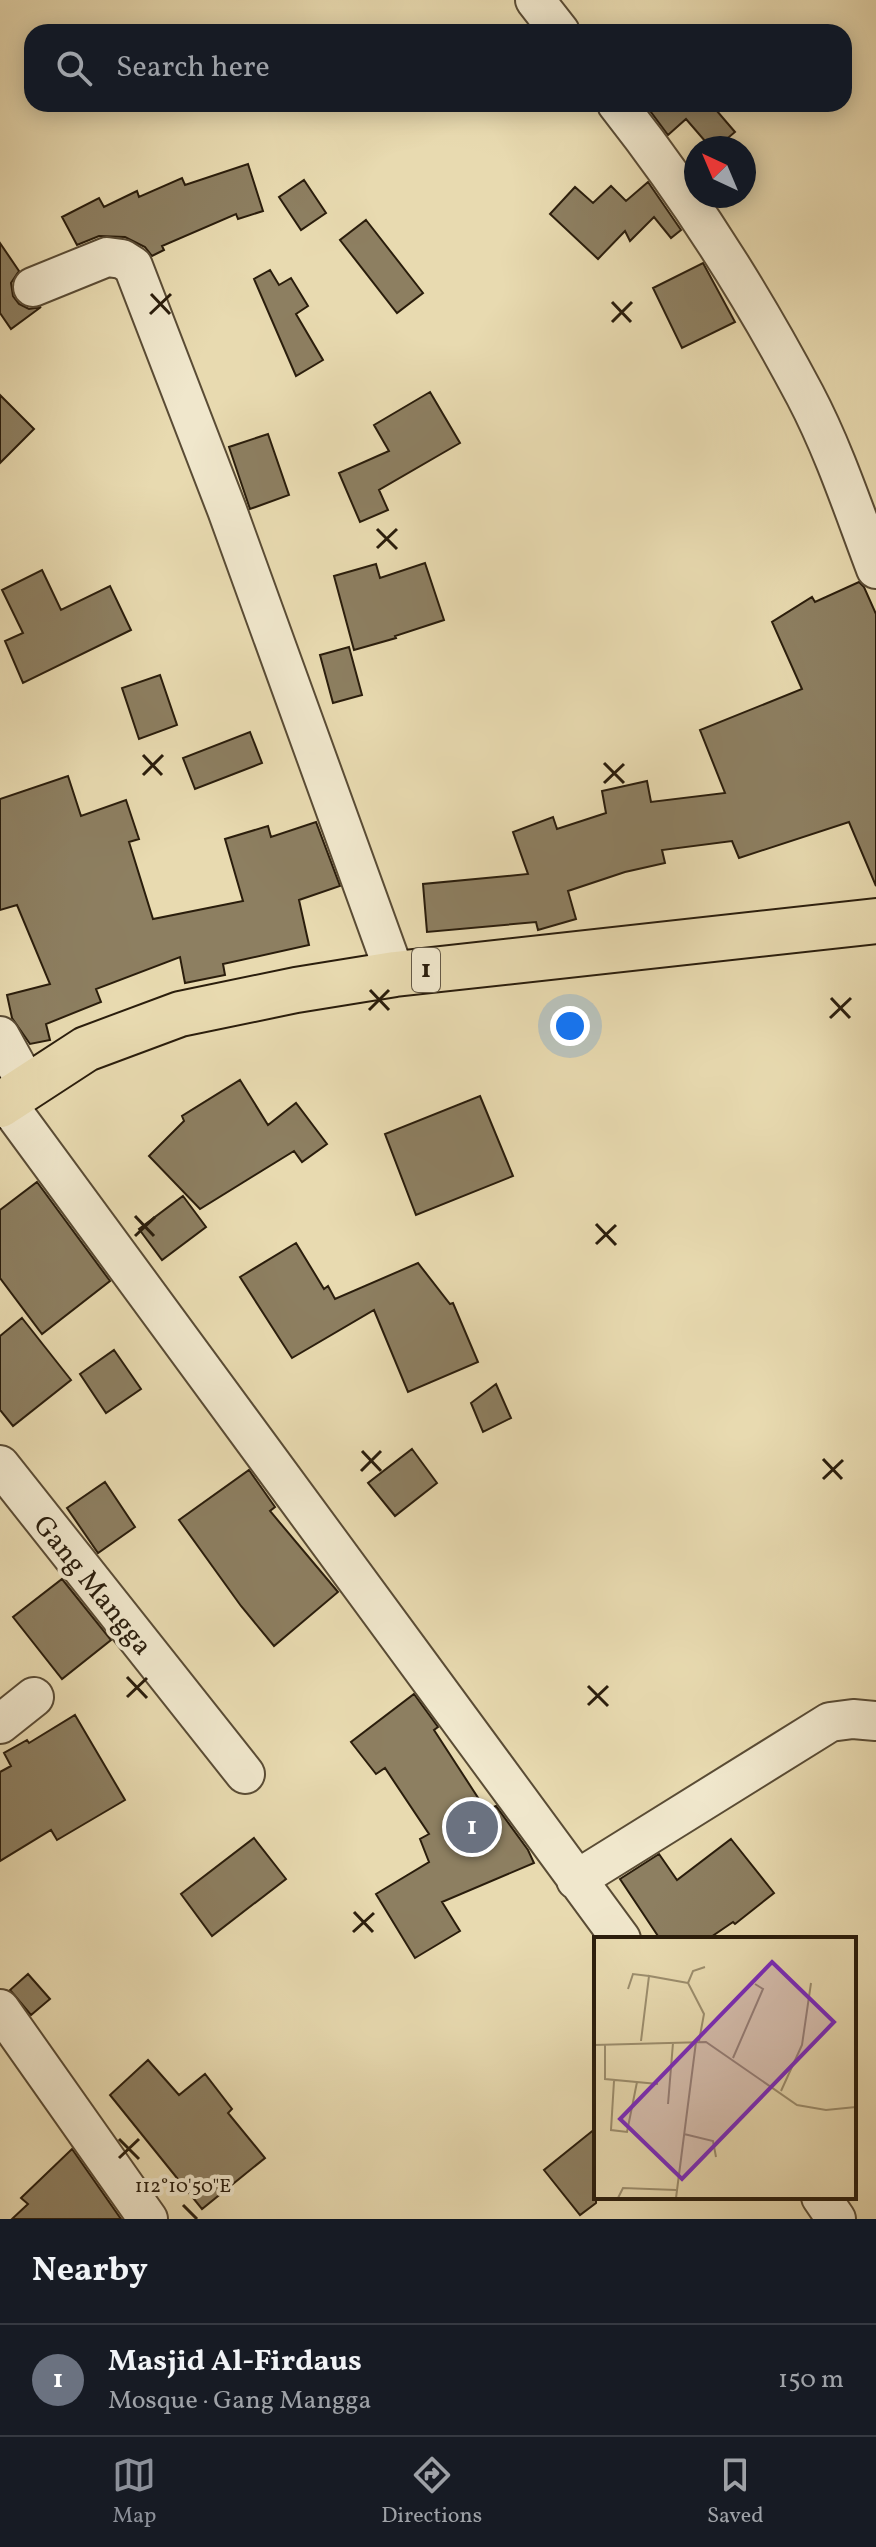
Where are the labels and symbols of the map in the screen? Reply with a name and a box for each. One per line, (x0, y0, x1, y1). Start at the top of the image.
north arrow (684, 136, 756, 208)
road number: 1 (412, 948, 440, 992)
your location (550, 1006, 590, 1046)
street label: Gang Mangga (23, 1508, 161, 1664)
pin: 1 (446, 1797, 498, 1857)
inset map (594, 1937, 856, 2199)
text: 112°10'50"E (135, 2173, 231, 2201)

